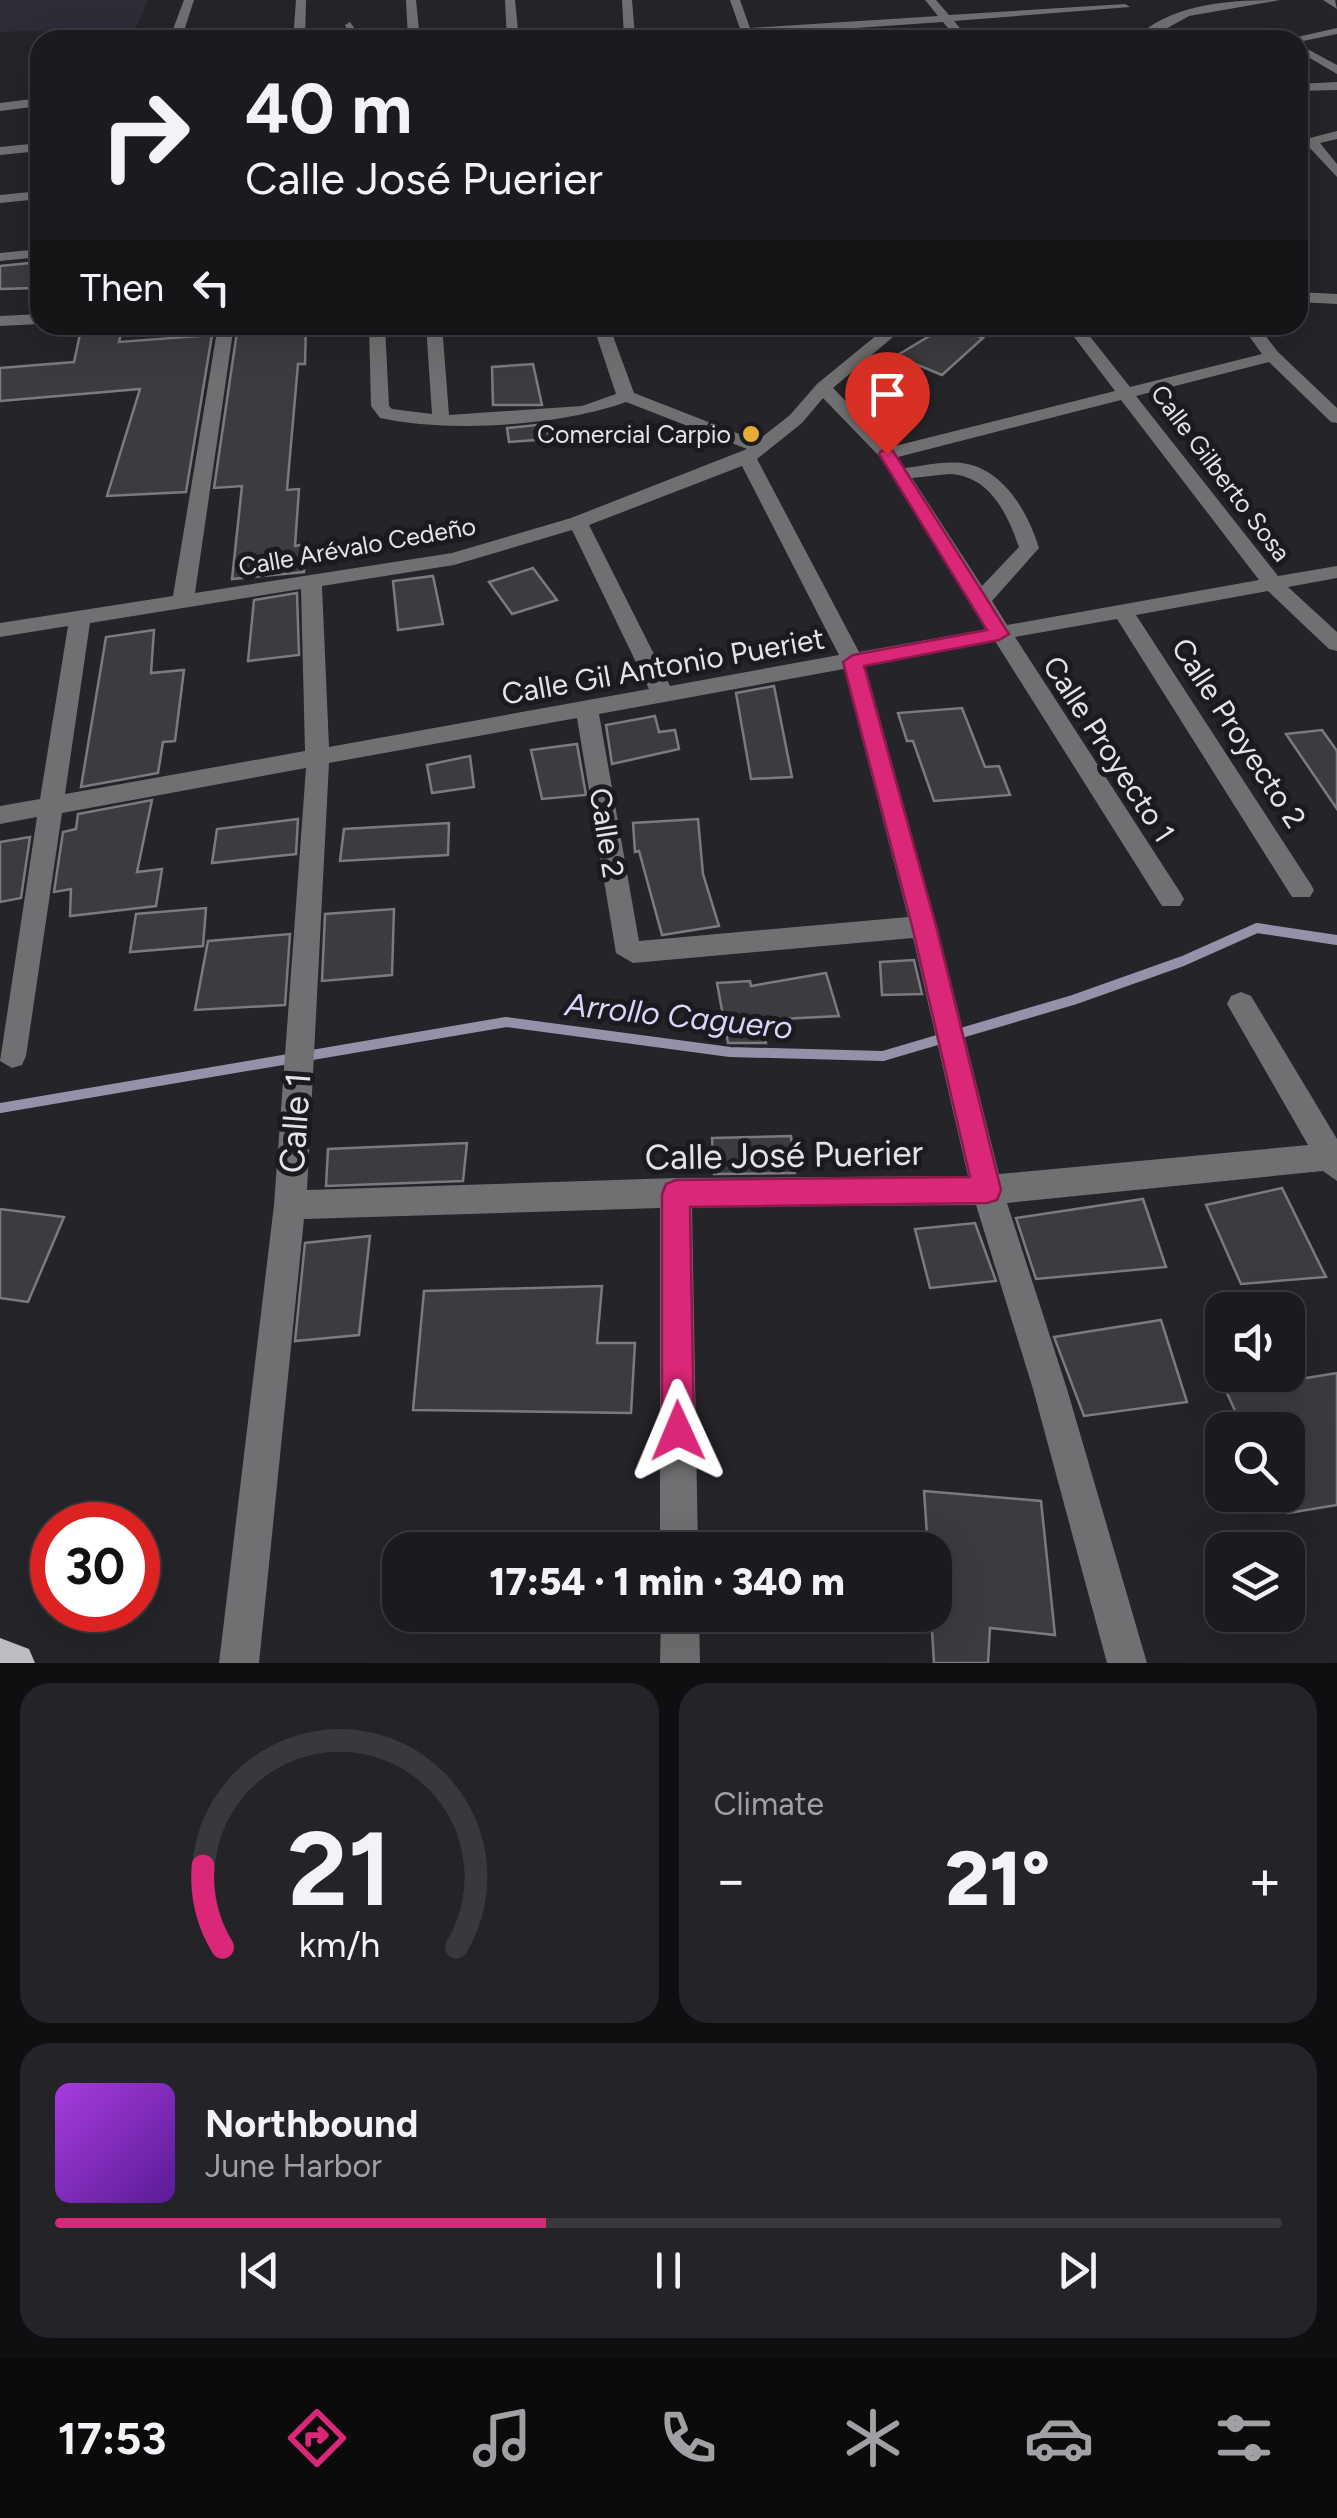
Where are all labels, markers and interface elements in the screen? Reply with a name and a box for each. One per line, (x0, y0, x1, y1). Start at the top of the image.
text: 40 m (245, 66, 412, 151)
icon: right (80, 70, 210, 200)
text: Calle José Puerier (245, 151, 603, 205)
icon: left (184, 260, 239, 315)
text: Then (80, 265, 164, 311)
pin (845, 352, 930, 455)
icon: arrive (860, 367, 915, 422)
street label: Calle Gilberto Sosa (1145, 379, 1297, 567)
place label: Comercial Carpio (537, 419, 731, 449)
marker: Comercial Carpio (740, 423, 762, 445)
street label: Calle Arévalo Cedeño (236, 510, 478, 582)
street label: Calle Gil Antonio Pueriet (499, 619, 827, 713)
street label: Calle Proyecto 2 (1164, 631, 1314, 835)
street label: Calle Proyecto 1 (1035, 649, 1183, 849)
street label: Calle 2 (582, 785, 632, 881)
water label: Arrollo Caguero (561, 985, 795, 1047)
street label: Calle 1 (271, 1071, 319, 1175)
street label: Calle José Puerier (644, 1132, 924, 1178)
map controls (1205, 1292, 1305, 1632)
button: sound (1205, 1292, 1305, 1392)
position arrow (626, 1379, 730, 1483)
button: search (1205, 1412, 1305, 1512)
speed limit sign: 30 (30, 1502, 160, 1632)
button: layers (1205, 1532, 1305, 1632)
text: 17:54 · 1 min · 340 m (489, 1559, 845, 1605)
text: Climate (714, 1785, 824, 1823)
text: 21 (287, 1806, 391, 1931)
text: 21° (945, 1834, 1050, 1924)
text: − (714, 1847, 748, 1913)
text: + (1248, 1847, 1282, 1913)
text: km/h (298, 1923, 380, 1966)
text: Northbound (205, 2101, 418, 2147)
text: June Harbor (205, 2147, 382, 2185)
icon: previous (232, 2243, 287, 2298)
icon: pause (641, 2243, 696, 2298)
icon: next (1050, 2243, 1105, 2298)
icon: directions (282, 2403, 352, 2473)
icon: music (467, 2403, 537, 2473)
icon: phone (653, 2403, 723, 2473)
icon: climate (838, 2403, 908, 2473)
icon: car (1024, 2403, 1094, 2473)
icon: filters (1209, 2403, 1279, 2473)
text: 17:53 (58, 2411, 166, 2465)

